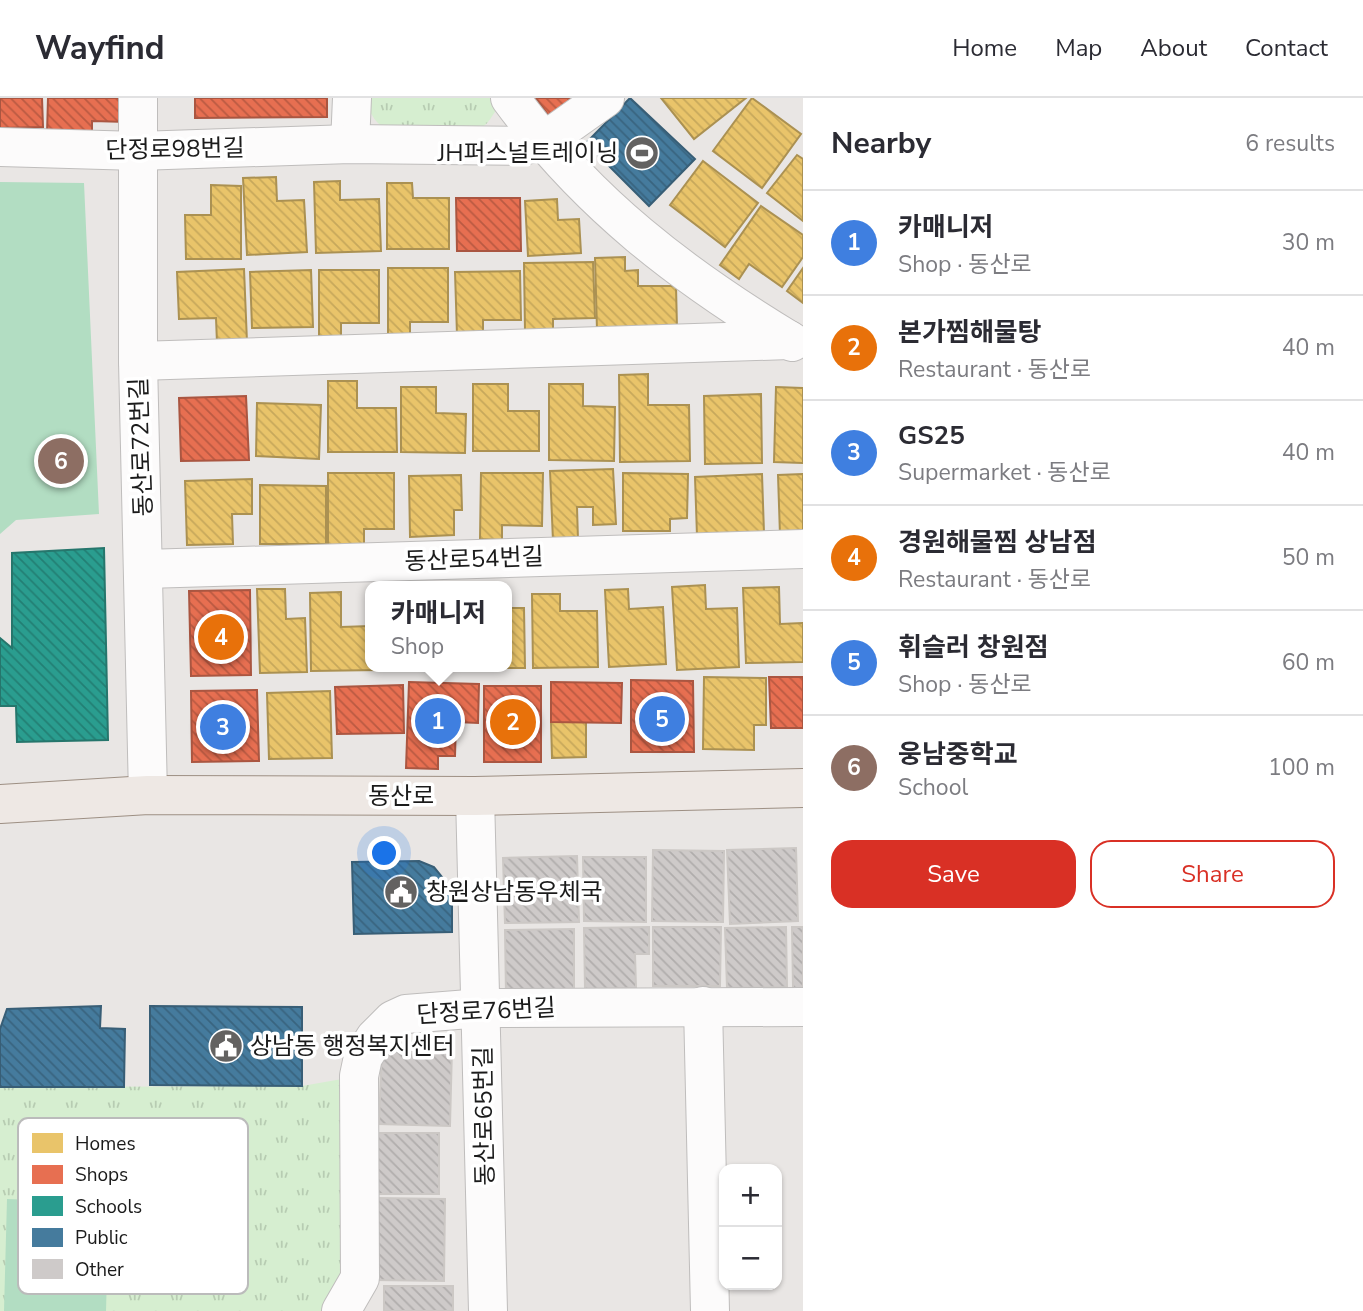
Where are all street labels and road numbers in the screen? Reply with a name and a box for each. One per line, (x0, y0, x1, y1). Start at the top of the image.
street label: 단정로98번길 (105, 132, 245, 166)
street label: 동산로72번길 (123, 377, 159, 517)
street label: 동산로54번길 (404, 541, 544, 577)
street label: 동산로 (368, 780, 434, 812)
street label: 단정로76번길 (416, 991, 556, 1031)
street label: 동산로65번길 (467, 1046, 501, 1186)

